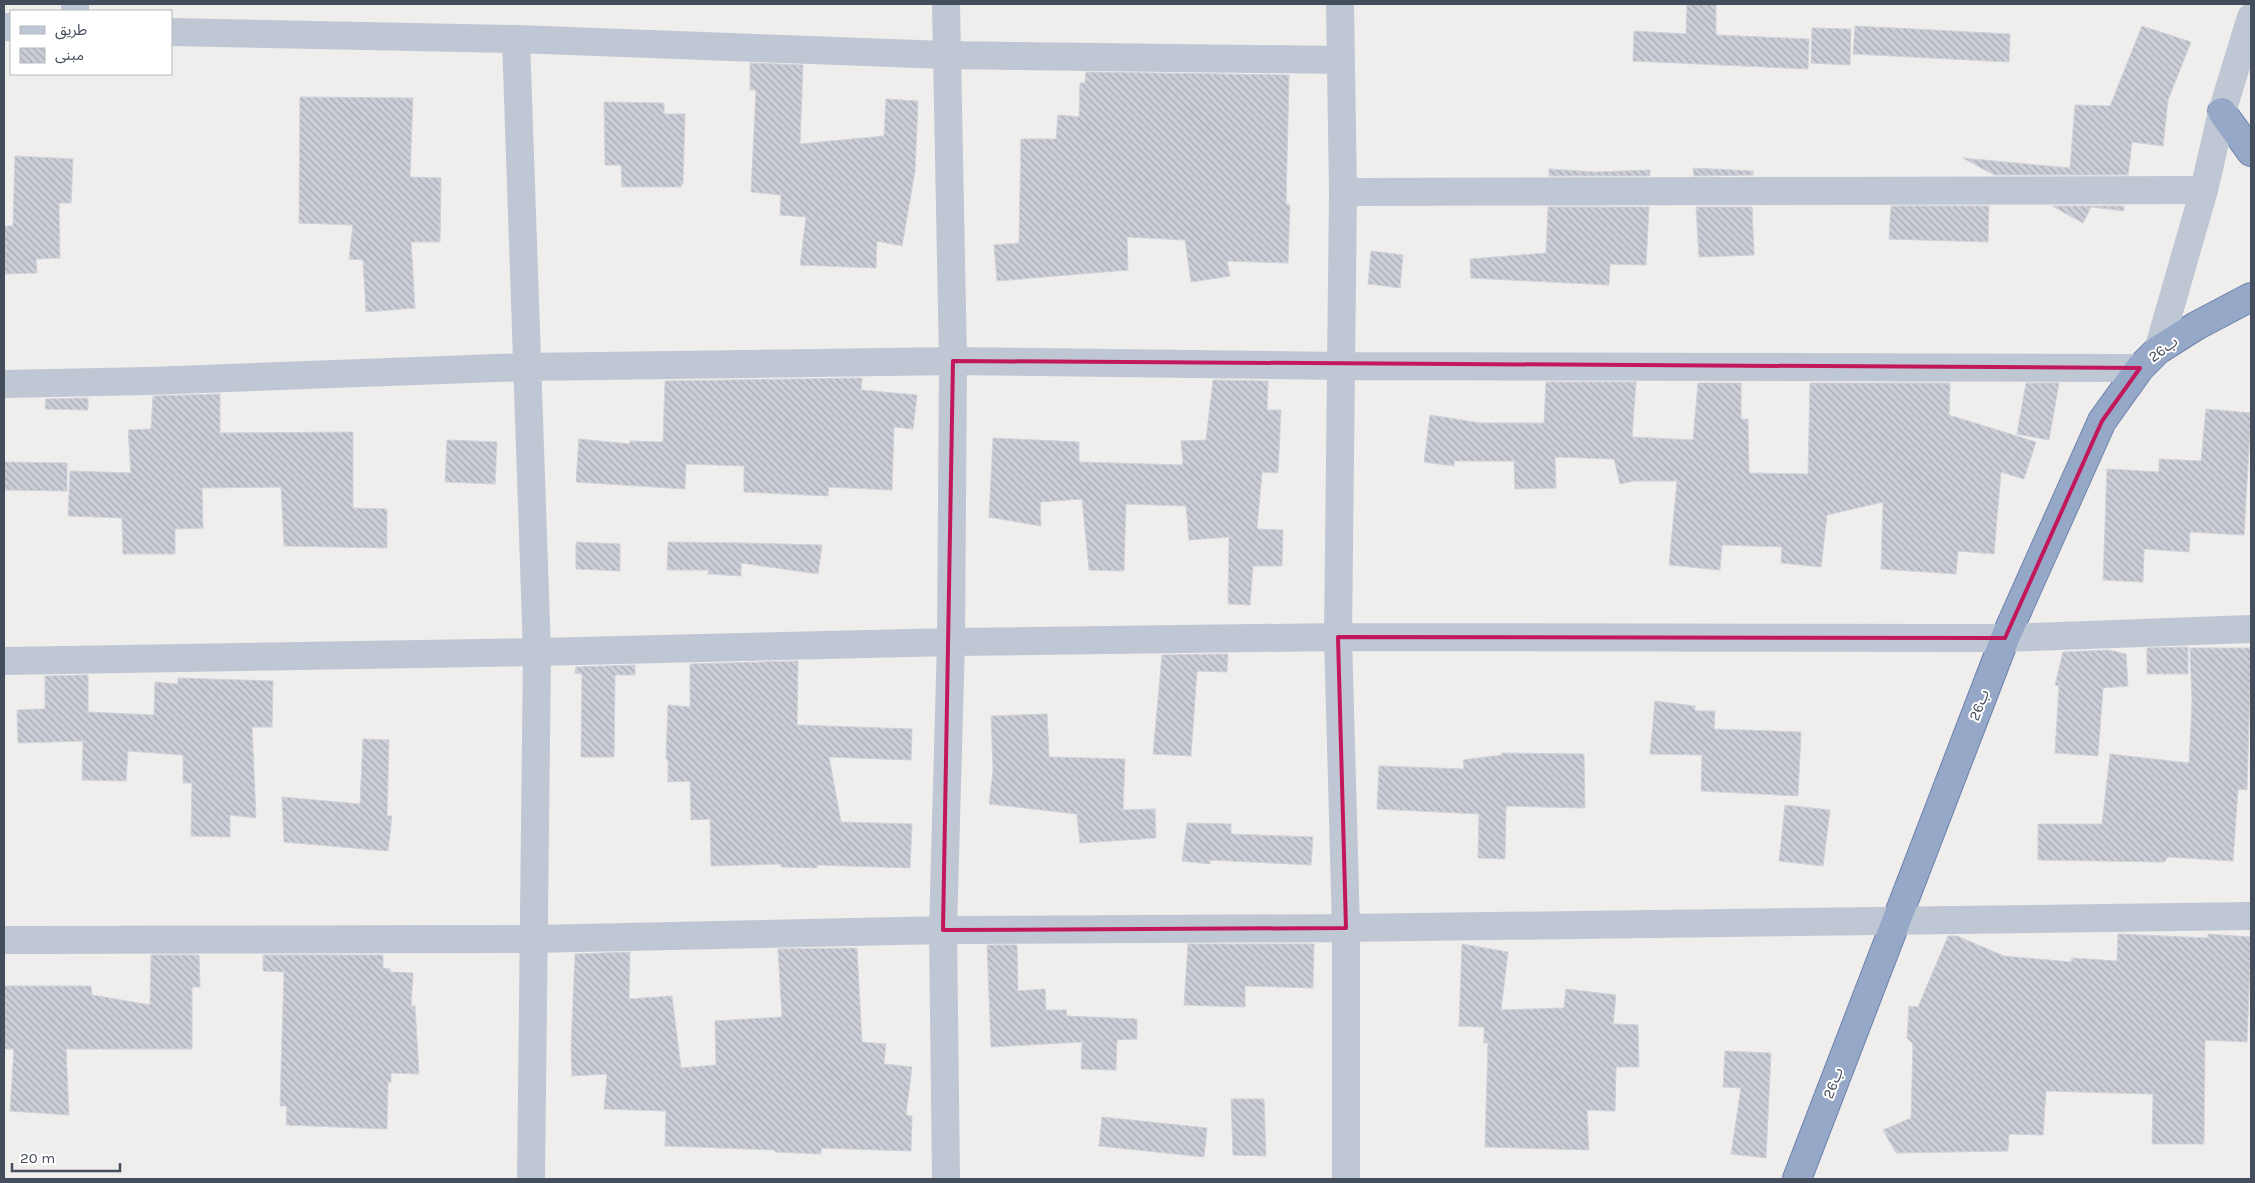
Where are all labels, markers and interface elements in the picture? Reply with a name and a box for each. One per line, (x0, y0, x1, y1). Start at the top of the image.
legend (10, 10, 172, 75)
text: طريق (55, 21, 87, 40)
text: مبنى (55, 46, 84, 64)
street label: 26ب (2145, 332, 2181, 366)
street label: 26ب (1965, 687, 1993, 723)
street label: 26ب (1819, 1065, 1847, 1101)
scale bar (12, 1140, 120, 1172)
text: 20 m (20, 1149, 55, 1167)

